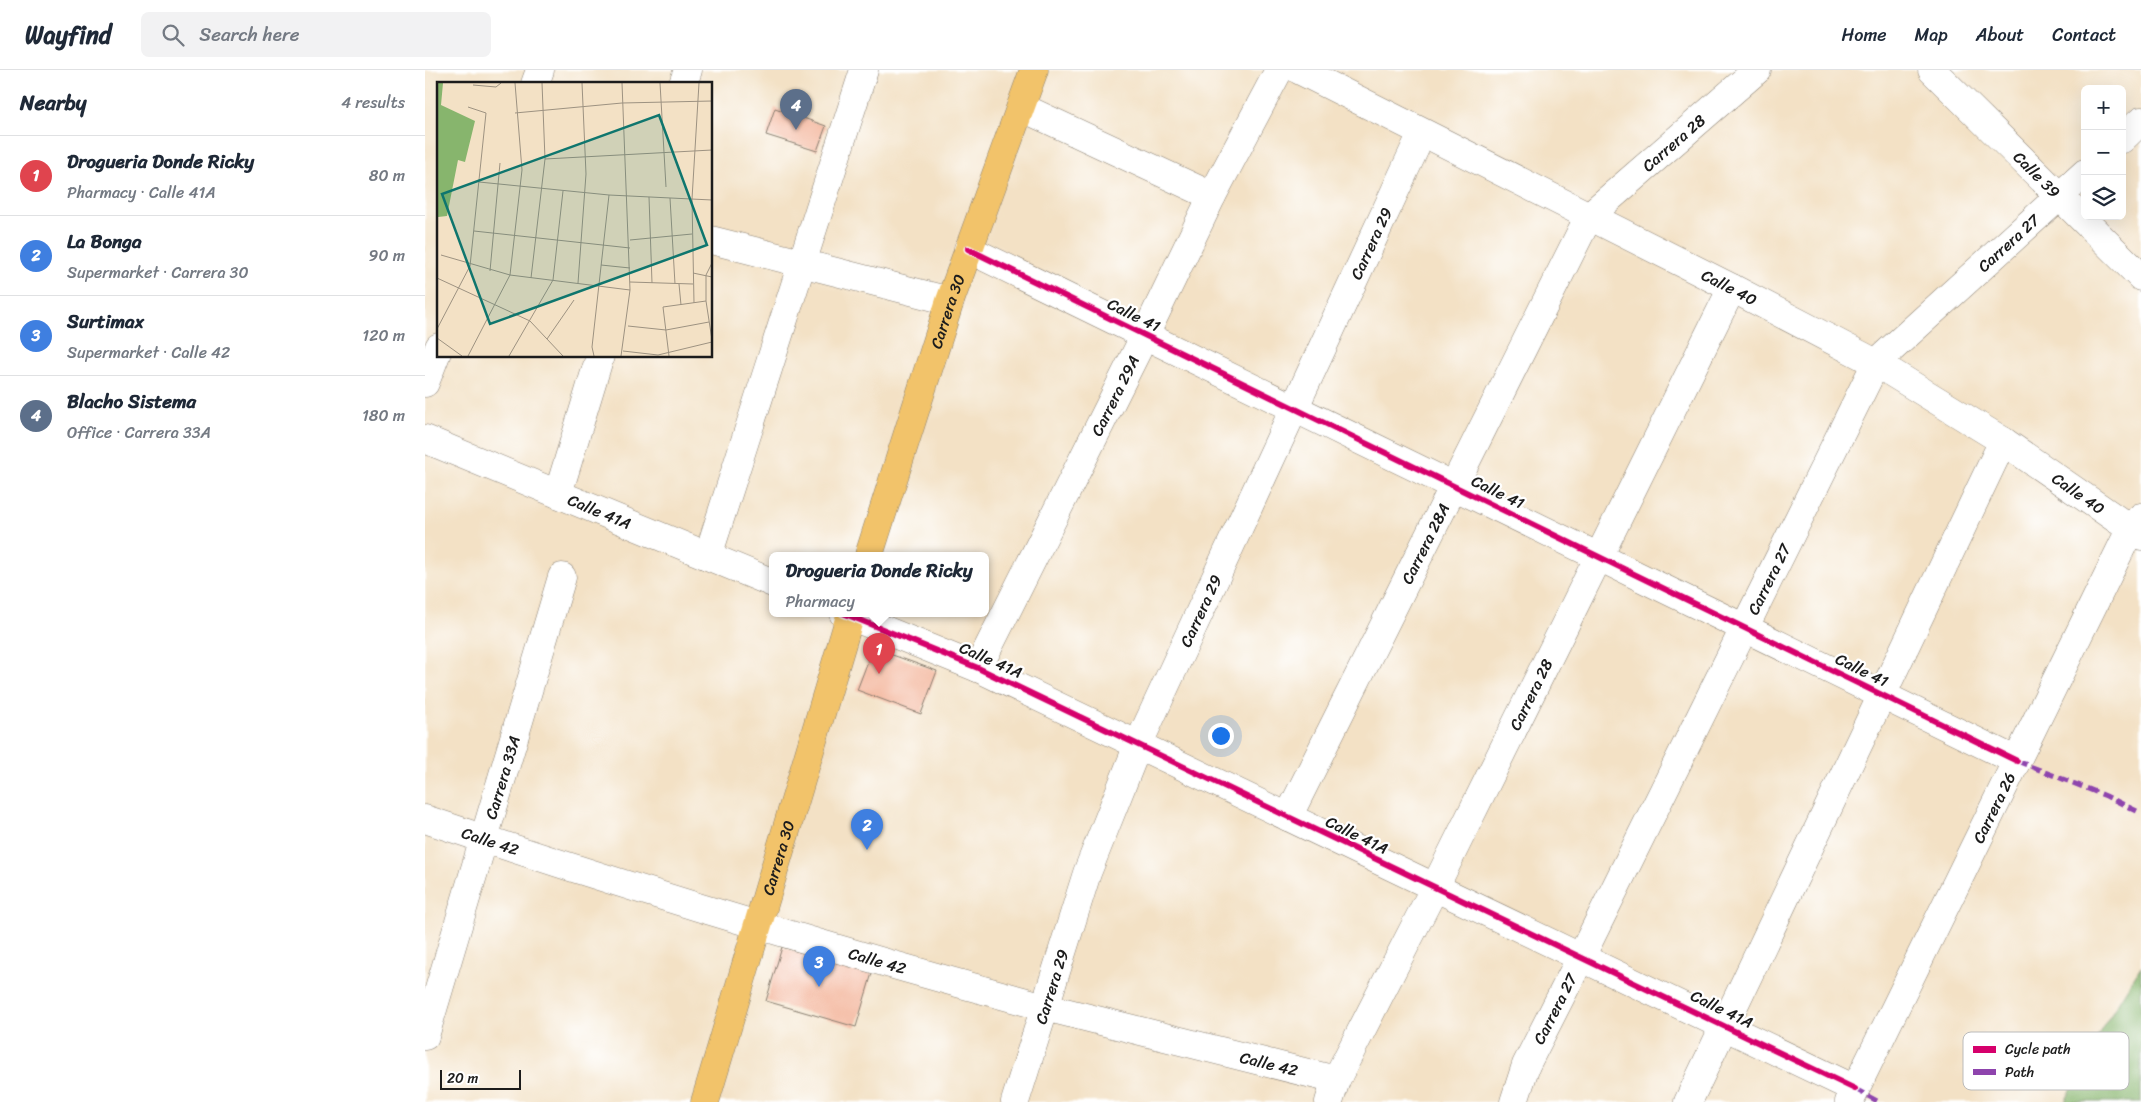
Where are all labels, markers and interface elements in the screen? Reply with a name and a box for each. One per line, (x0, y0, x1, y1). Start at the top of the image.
search box (141, 12, 491, 57)
text: Wayfind (25, 14, 111, 56)
text: Search here (199, 18, 299, 51)
text: Home (1842, 19, 1887, 51)
text: Map (1915, 19, 1948, 51)
text: About (1976, 19, 2024, 51)
text: Contact (2052, 19, 2116, 51)
icon: search (159, 21, 187, 49)
inset map (437, 82, 713, 358)
text: Nearby (20, 84, 86, 122)
map controls (2081, 85, 2126, 220)
button: + (2081, 85, 2126, 130)
text: 4 results (341, 88, 405, 117)
pin: 4 (780, 89, 812, 130)
street label: Carrera 28 (1635, 106, 1712, 179)
button: − (2081, 130, 2126, 175)
street label: Calle 39 (2006, 143, 2068, 205)
text: Drogueria Donde Ricky (67, 145, 254, 178)
text: 1 (33, 161, 39, 190)
text: 80 m (369, 161, 405, 190)
button: layers (2081, 175, 2126, 220)
text: Pharmacy · Calle 41A (67, 178, 216, 207)
street label: Carrera 29 (1341, 202, 1400, 284)
street label: Carrera 27 (1970, 206, 2047, 279)
text: La Bonga (67, 225, 141, 258)
text: 2 (31, 241, 41, 270)
text: 90 m (369, 241, 405, 270)
text: Supermarket · Carrera 30 (67, 258, 249, 287)
street label: Calle 40 (1696, 260, 1763, 313)
street label: Carrera 30 (921, 270, 973, 352)
street label: Calle 41 (1102, 290, 1166, 340)
text: Surtimax (67, 305, 144, 338)
text: 3 (32, 321, 40, 350)
text: 120 m (362, 321, 405, 350)
text: Supermarket · Calle 42 (67, 338, 230, 367)
street label: Carrera 29A (1082, 350, 1147, 441)
text: Blacho Sistema (67, 385, 196, 418)
text: 4 (31, 401, 41, 430)
text: 180 m (362, 401, 405, 430)
text: Office · Carrera 33A (67, 418, 211, 447)
street label: Calle 40 (2046, 464, 2111, 522)
street label: Calle 41 (1466, 467, 1530, 517)
street label: Calle 41A (563, 485, 636, 537)
street label: Carrera 28A (1392, 498, 1458, 589)
street label: Carrera 27 (1739, 538, 1799, 620)
popup (769, 552, 989, 617)
text: Drogueria Donde Ricky (785, 554, 973, 587)
street label: Carrera 29 (1171, 569, 1230, 652)
text: Pharmacy (785, 587, 855, 616)
pin: 1 (863, 633, 895, 674)
street label: Calle 41A (955, 633, 1027, 687)
street label: Calle 41 (1830, 645, 1894, 695)
street label: Carrera 28 (1500, 653, 1561, 735)
your location (1208, 723, 1234, 749)
street label: Carrera 33A (476, 732, 528, 823)
street label: Carrera 26 (1964, 767, 2024, 848)
street label: Calle 41A (1321, 807, 1393, 863)
pin: 2 (851, 809, 883, 850)
street label: Carrera 30 (753, 817, 803, 899)
street label: Calle 42 (458, 818, 523, 864)
street label: Calle 42 (845, 938, 910, 982)
street label: Carrera 29 (1026, 945, 1077, 1028)
pin: 3 (803, 946, 835, 987)
street label: Carrera 27 (1524, 967, 1585, 1049)
street label: Calle 41A (1686, 981, 1758, 1037)
legend (1963, 1032, 2129, 1090)
text: Cycle path (2005, 1037, 2071, 1062)
street label: Calle 42 (1237, 1042, 1301, 1085)
text: Path (2005, 1060, 2034, 1085)
text: 20 m (447, 1066, 478, 1091)
scale bar (440, 1067, 521, 1090)

